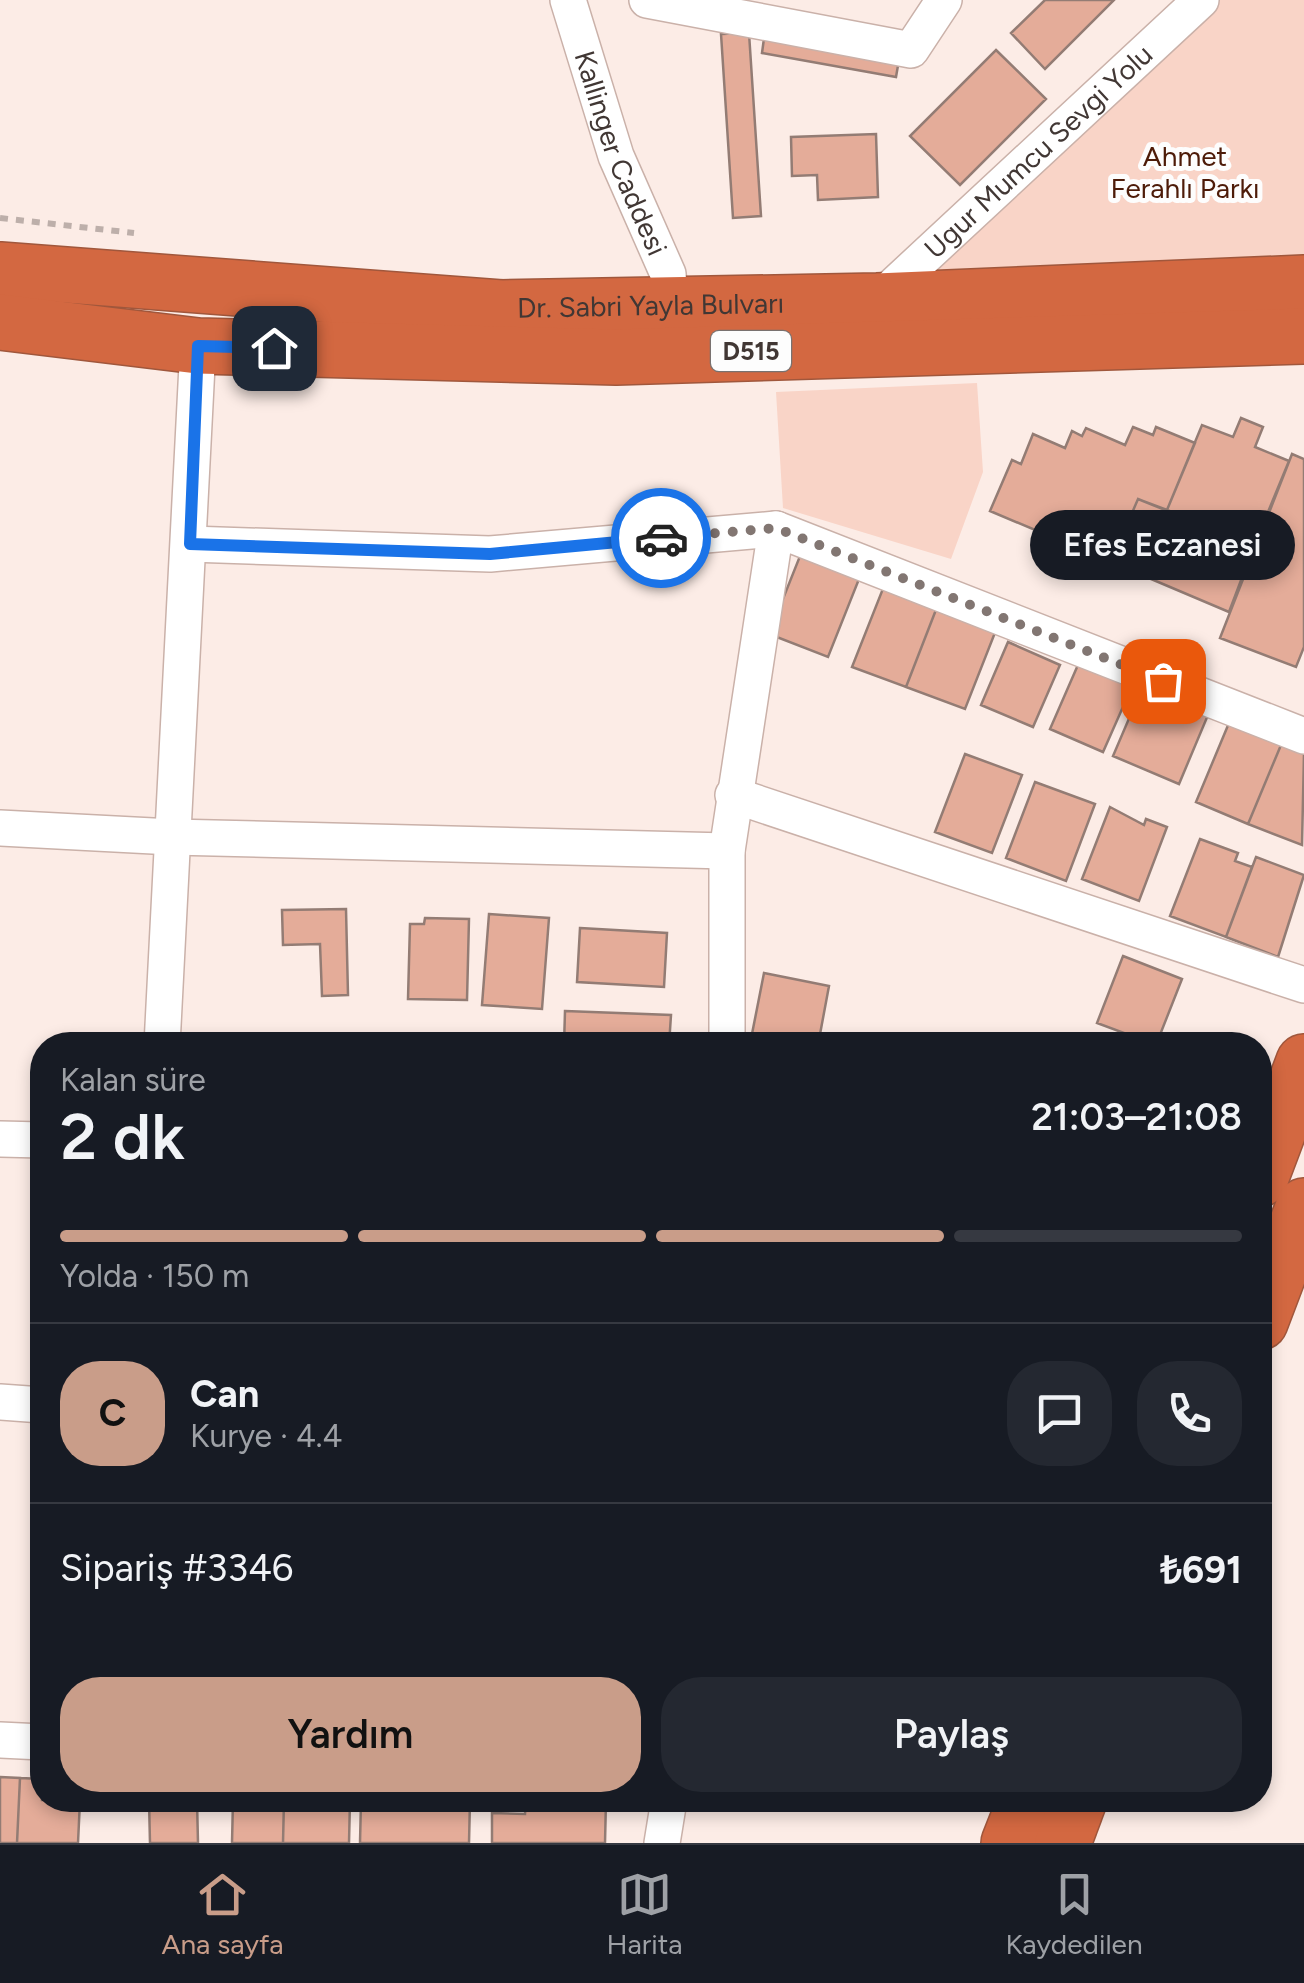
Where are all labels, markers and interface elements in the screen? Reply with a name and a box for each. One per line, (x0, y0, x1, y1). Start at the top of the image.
street label: Ugur Mumcu Sevgi Yolu (917, 37, 1159, 265)
street label: Kallinger Caddesi (568, 47, 675, 261)
park label: Ahmet Ferahlı Parkı (1110, 139, 1260, 205)
street label: Dr. Sabri Yayla Bulvarı (517, 286, 784, 325)
pin (232, 306, 317, 391)
icon: home (247, 321, 302, 376)
road number: D515 (711, 331, 791, 371)
courier (611, 488, 711, 588)
icon: car (634, 511, 689, 566)
callout: Efes Eczanesi (1030, 511, 1296, 581)
text: Efes Eczanesi (1063, 526, 1262, 564)
pin (1121, 639, 1206, 724)
icon: bag (1136, 654, 1191, 709)
text: Kalan süre (60, 1061, 206, 1099)
text: 21:03–21:08 (1031, 1094, 1242, 1140)
text: 2 dk (60, 1097, 185, 1175)
text: Yolda · 150 m (60, 1257, 249, 1295)
button: chat (1007, 1361, 1112, 1466)
button: phone (1137, 1361, 1242, 1466)
text: Can (190, 1371, 259, 1417)
text: C (99, 1390, 126, 1436)
text: Kurye · 4.4 (190, 1417, 342, 1455)
text: Sipariş #3346 (60, 1545, 293, 1591)
text: ₺691 (1160, 1547, 1242, 1593)
button: Yardım (60, 1677, 641, 1792)
button: Paylaş (661, 1677, 1242, 1792)
tab: Ana sayfa (161, 1867, 284, 1961)
tab: Harita (607, 1867, 683, 1961)
tab: Kaydedilen (1006, 1867, 1143, 1961)

